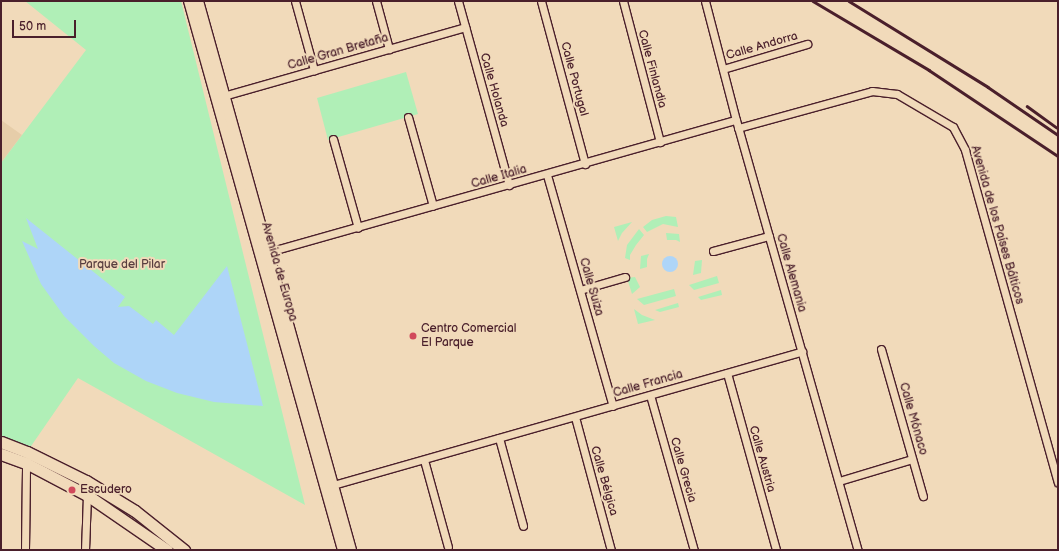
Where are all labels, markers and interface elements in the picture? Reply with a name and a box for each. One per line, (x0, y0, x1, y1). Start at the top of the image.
scale bar (14, 12, 78, 38)
text: 50 m (19, 19, 46, 34)
street label: Calle Finlandia (635, 28, 669, 110)
street label: Calle Andorra (724, 29, 800, 63)
street label: Calle Gran Bretaña (286, 31, 390, 73)
street label: Calle Portugal (557, 40, 591, 118)
street label: Calle Holanda (477, 51, 511, 129)
street label: Avenida de los Países Bálticos (967, 144, 1027, 306)
street label: Calle Italia (470, 162, 528, 192)
street label: Avenida de Europa (258, 221, 300, 323)
street label: Calle Alemania (773, 232, 809, 314)
street label: Calle Suiza (576, 256, 606, 318)
park label: Parque del Pilar (79, 258, 165, 272)
place label: Centro Comercial El Parque (421, 322, 516, 350)
marker: Centro Comercial El Parque (408, 331, 418, 341)
street label: Calle Francia (612, 367, 684, 401)
street label: Calle Mónaco (896, 381, 930, 457)
street label: Calle Austria (746, 424, 778, 494)
street label: Calle Grecia (667, 436, 699, 504)
street label: Calle Bélgica (587, 444, 621, 518)
place label: Escudero (80, 483, 132, 497)
marker: Escudero (67, 485, 77, 495)

